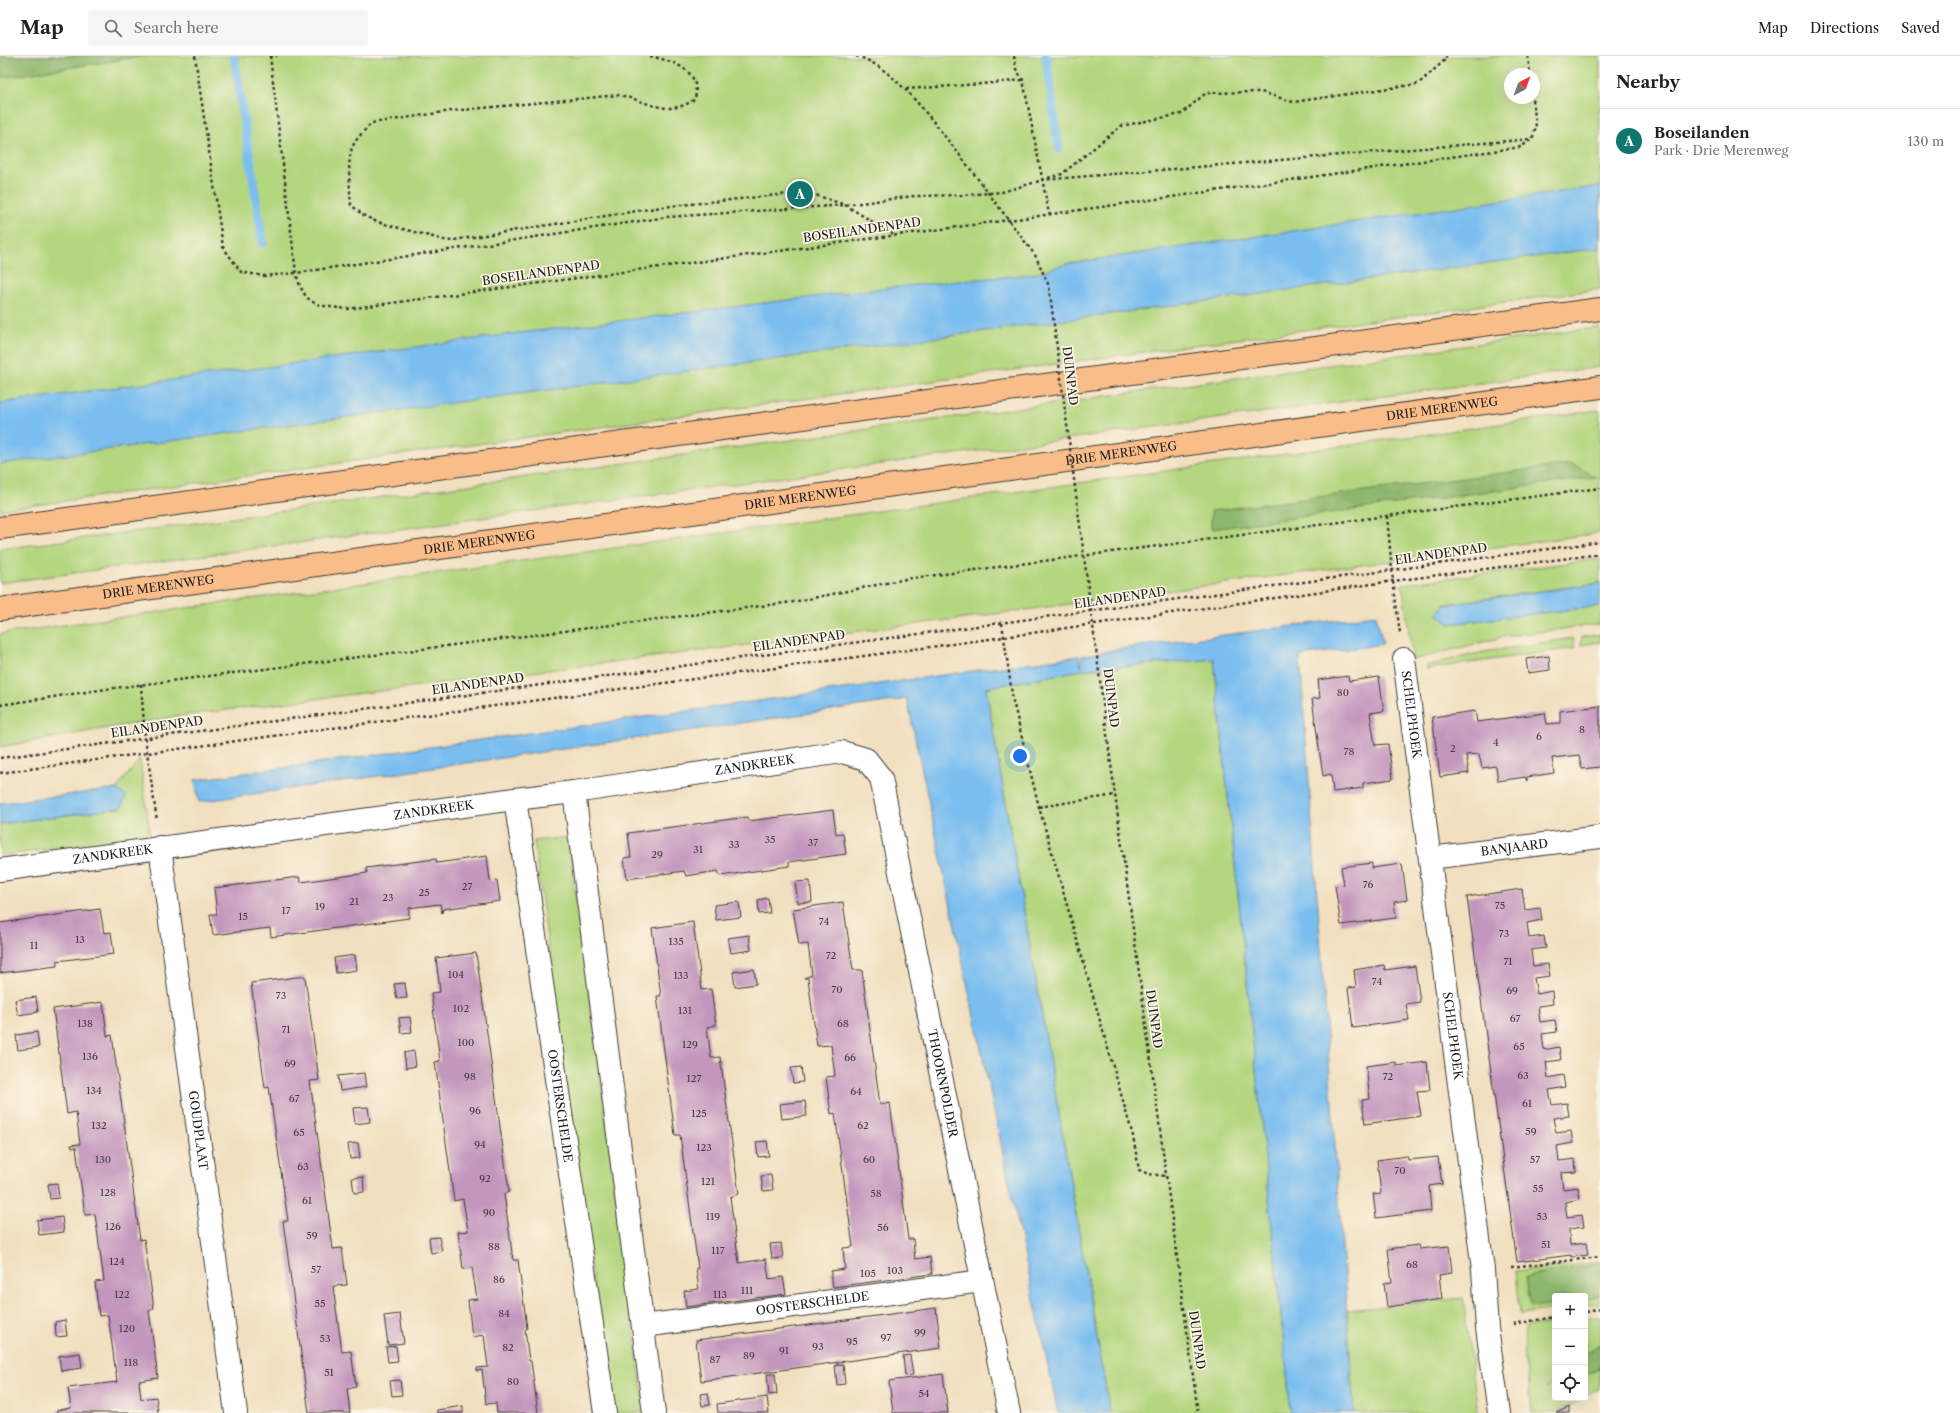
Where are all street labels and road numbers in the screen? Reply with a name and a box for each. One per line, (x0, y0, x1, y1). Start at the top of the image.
street label: BOSEILANDENPAD (802, 214, 922, 245)
street label: BOSEILANDENPAD (481, 257, 601, 288)
street label: DUINPAD (1059, 346, 1082, 407)
street label: DRIE MERENWEG (1385, 393, 1499, 424)
street label: DRIE MERENWEG (1064, 438, 1178, 468)
street label: DRIE MERENWEG (743, 482, 858, 513)
street label: DRIE MERENWEG (422, 527, 537, 557)
street label: EILANDENPAD (1394, 540, 1488, 567)
street label: DRIE MERENWEG (101, 571, 216, 602)
street label: EILANDENPAD (1073, 584, 1167, 611)
street label: EILANDENPAD (752, 627, 846, 654)
street label: DUINPAD (1100, 668, 1123, 729)
street label: EILANDENPAD (431, 670, 525, 697)
street label: SCHELPHOEK (1399, 670, 1425, 760)
street label: EILANDENPAD (110, 713, 204, 740)
street label: ZANDKREEK (714, 751, 796, 778)
street label: ZANDKREEK (393, 797, 475, 823)
street label: BANJAARD (1480, 835, 1549, 859)
street label: ZANDKREEK (72, 841, 154, 867)
street label: DUINPAD (1143, 989, 1166, 1050)
street label: SCHELPHOEK (1440, 991, 1466, 1081)
street label: THOORNPOLDER (925, 1028, 962, 1140)
street label: OOSTERSCHELDE (545, 1048, 576, 1163)
street label: GOUDPLAAT (186, 1090, 211, 1171)
street label: OOSTERSCHELDE (755, 1288, 870, 1318)
street label: DUINPAD (1186, 1310, 1209, 1371)

